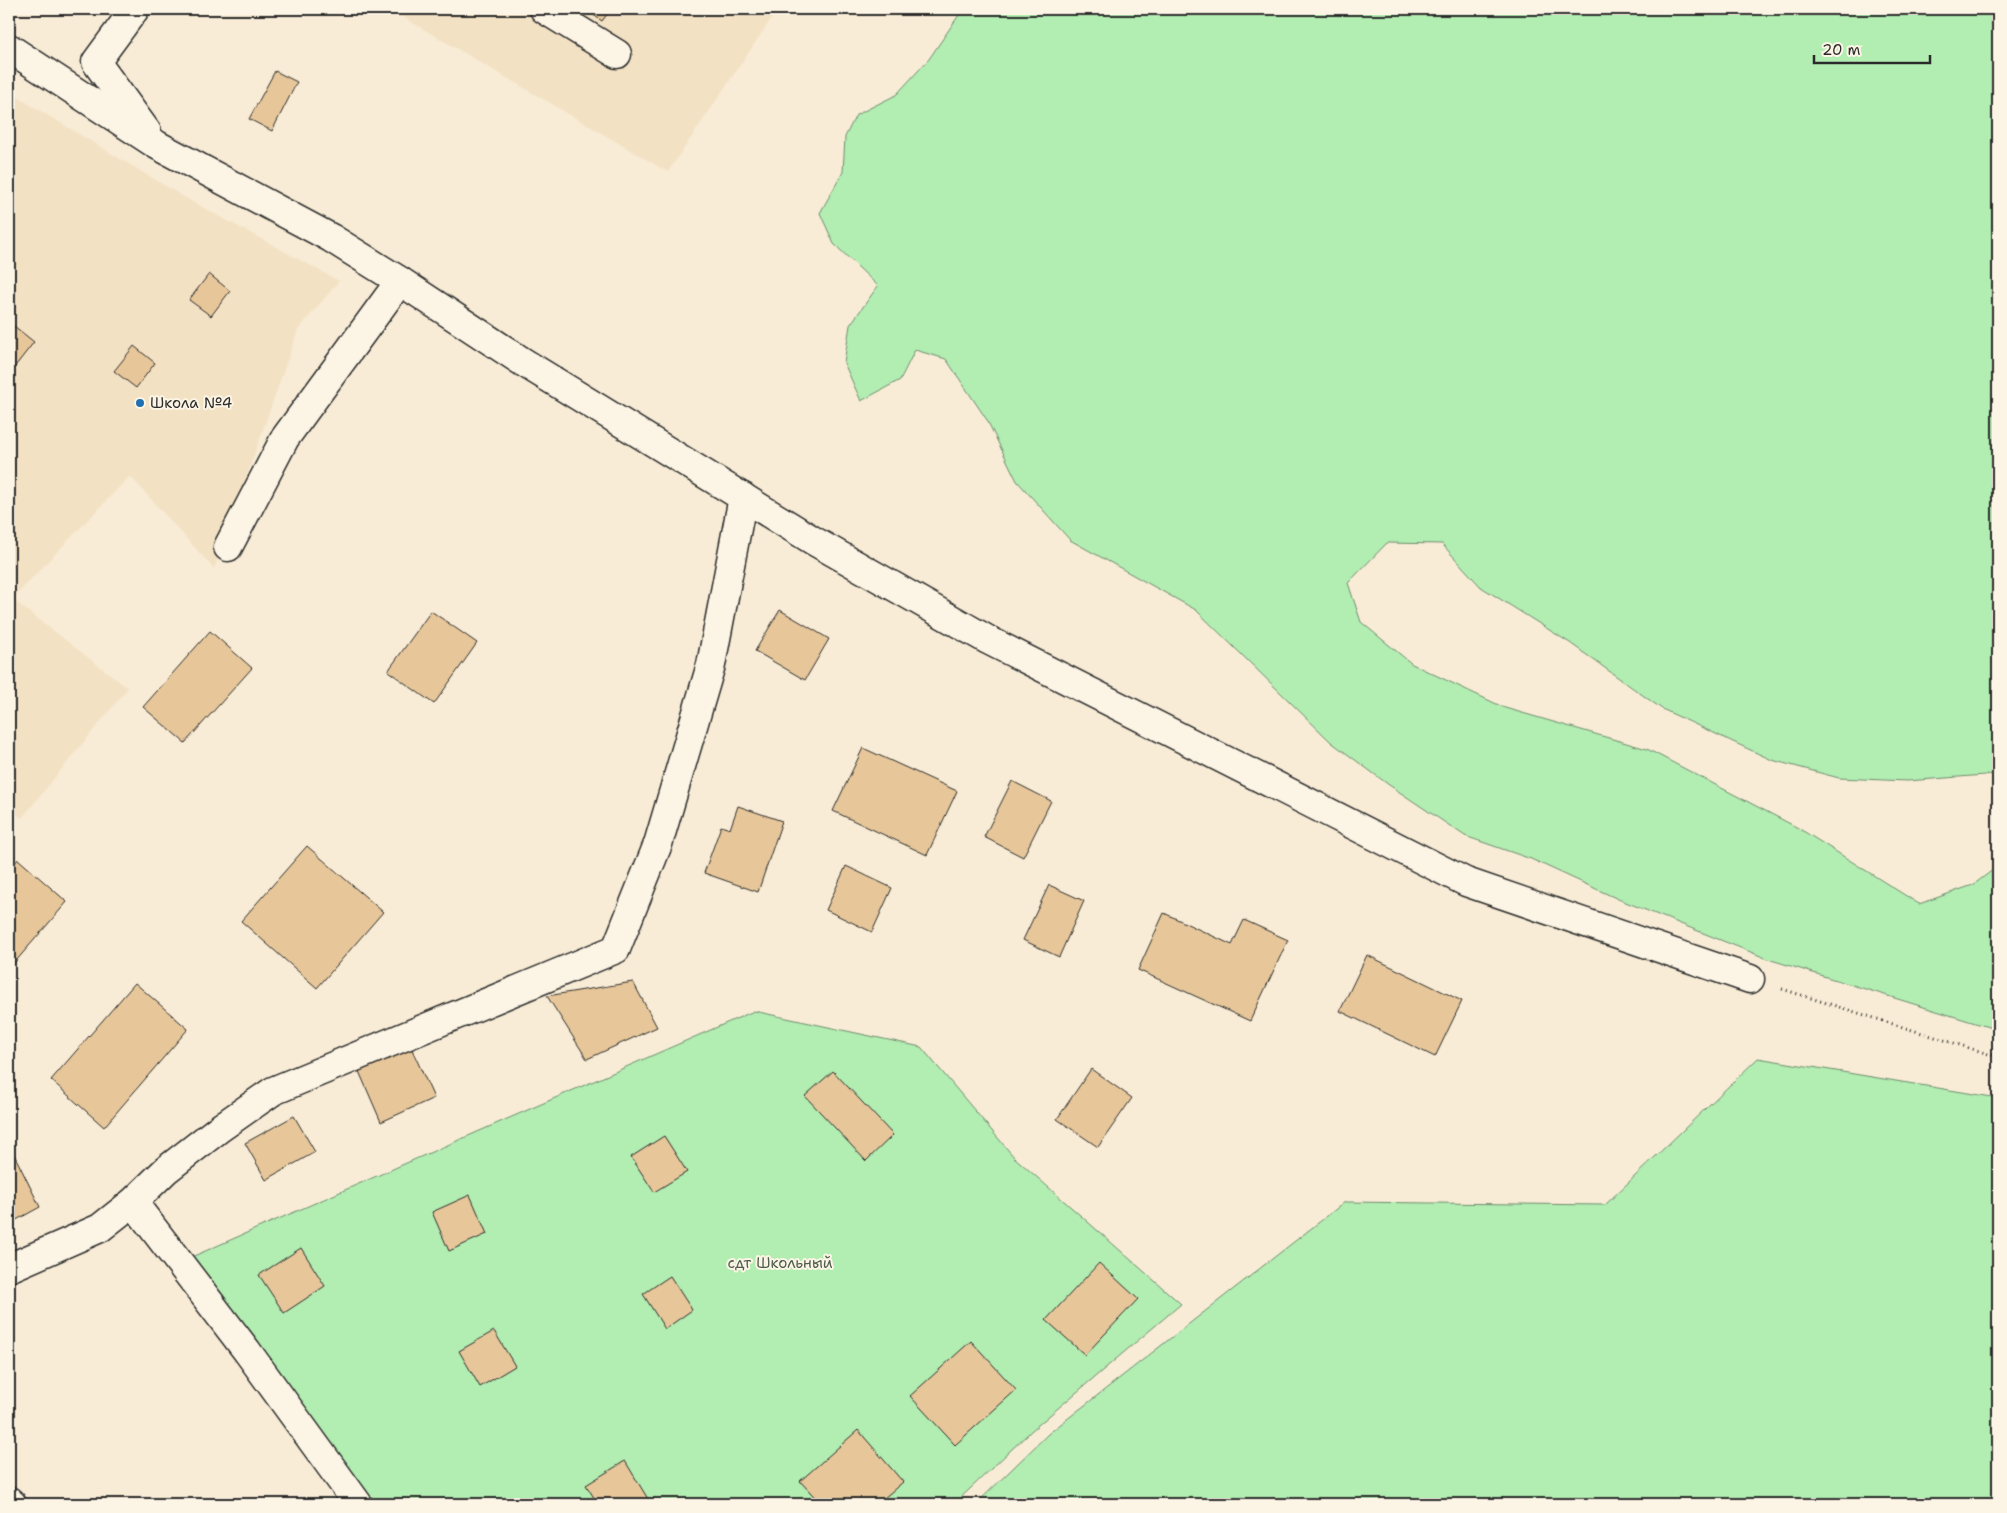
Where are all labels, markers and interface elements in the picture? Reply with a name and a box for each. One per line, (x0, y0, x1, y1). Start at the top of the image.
scale bar (1814, 32, 1931, 64)
text: 20 m (1822, 40, 1861, 60)
place label: Школа №4 (150, 393, 232, 413)
marker: Школа №4 (134, 397, 146, 409)
park label: сдт Школьный (727, 1253, 833, 1273)

